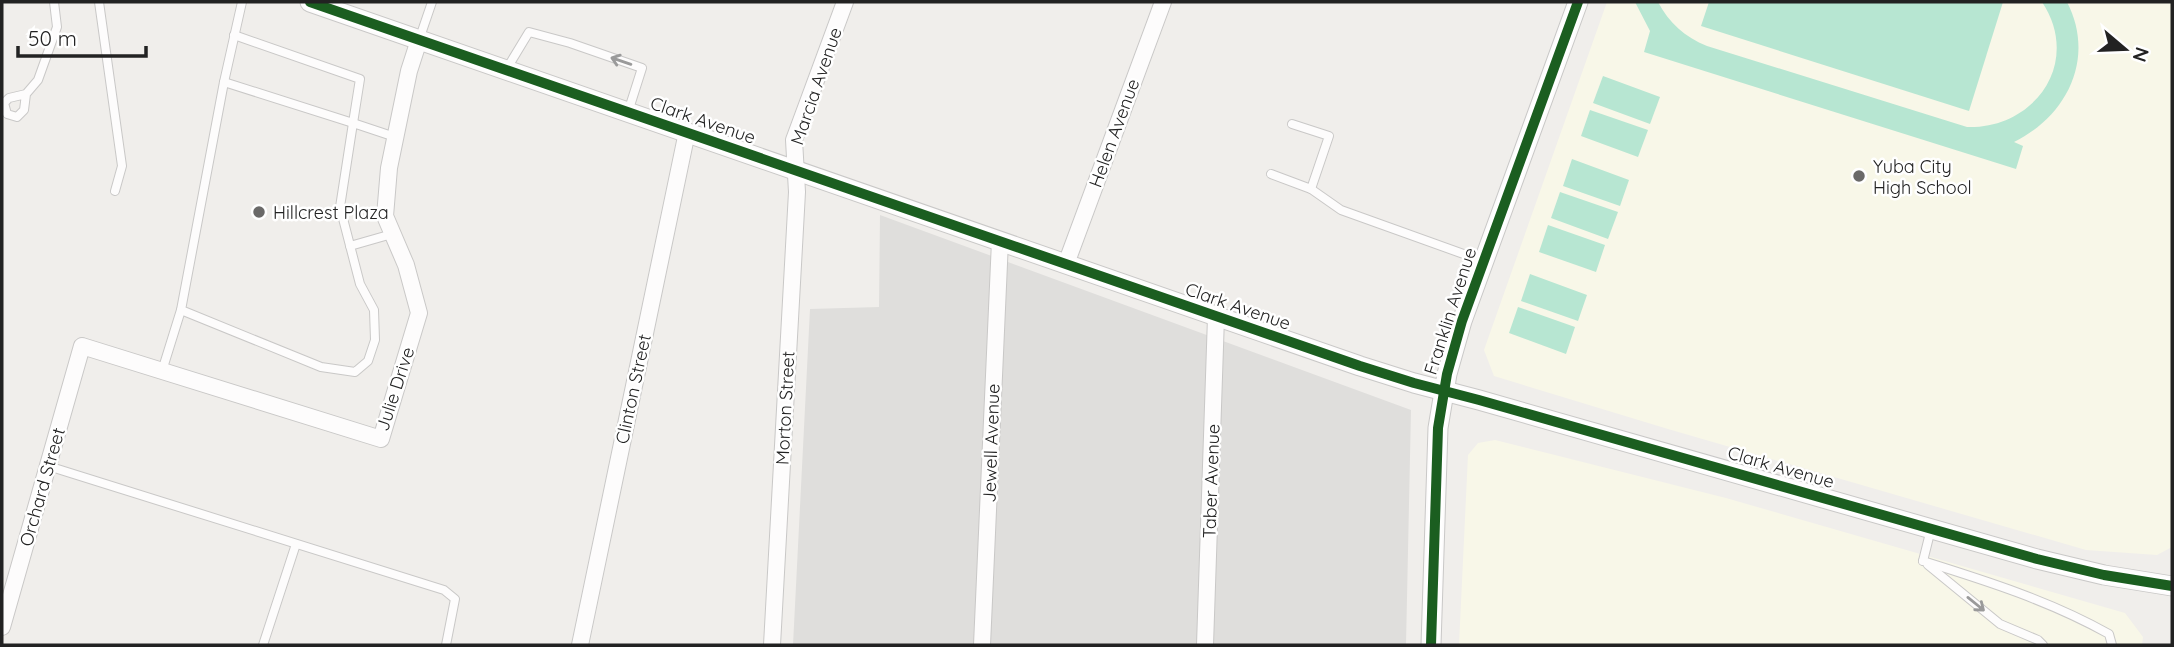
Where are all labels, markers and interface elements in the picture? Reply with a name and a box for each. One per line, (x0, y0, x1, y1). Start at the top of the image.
scale bar (18, 14, 145, 58)
north arrow (2090, 14, 2160, 84)
street label: Marcia Avenue (785, 24, 847, 148)
text: 50 m (28, 25, 77, 51)
text: N (2127, 44, 2155, 65)
one-way arrow (611, 54, 633, 66)
street label: Helen Avenue (1084, 75, 1144, 191)
street label: Clark Avenue (647, 91, 759, 149)
place label: Yuba City High School (1873, 155, 1972, 199)
marker: Yuba City High School (1851, 168, 1867, 184)
place label: Hillcrest Plaza (273, 201, 389, 224)
marker: Hillcrest Plaza (251, 204, 267, 220)
street label: Franklin Avenue (1419, 244, 1481, 378)
street label: Clark Avenue (1182, 277, 1294, 335)
street label: Clinton Street (610, 332, 656, 446)
street label: Julie Drive (371, 344, 419, 434)
street label: Morton Street (771, 350, 799, 466)
street label: Jewell Avenue (977, 383, 1005, 503)
street label: Taber Avenue (1198, 423, 1224, 539)
street label: Orchard Street (14, 425, 70, 549)
street label: Clark Avenue (1725, 441, 1837, 493)
one-way arrow (1966, 597, 1984, 612)

